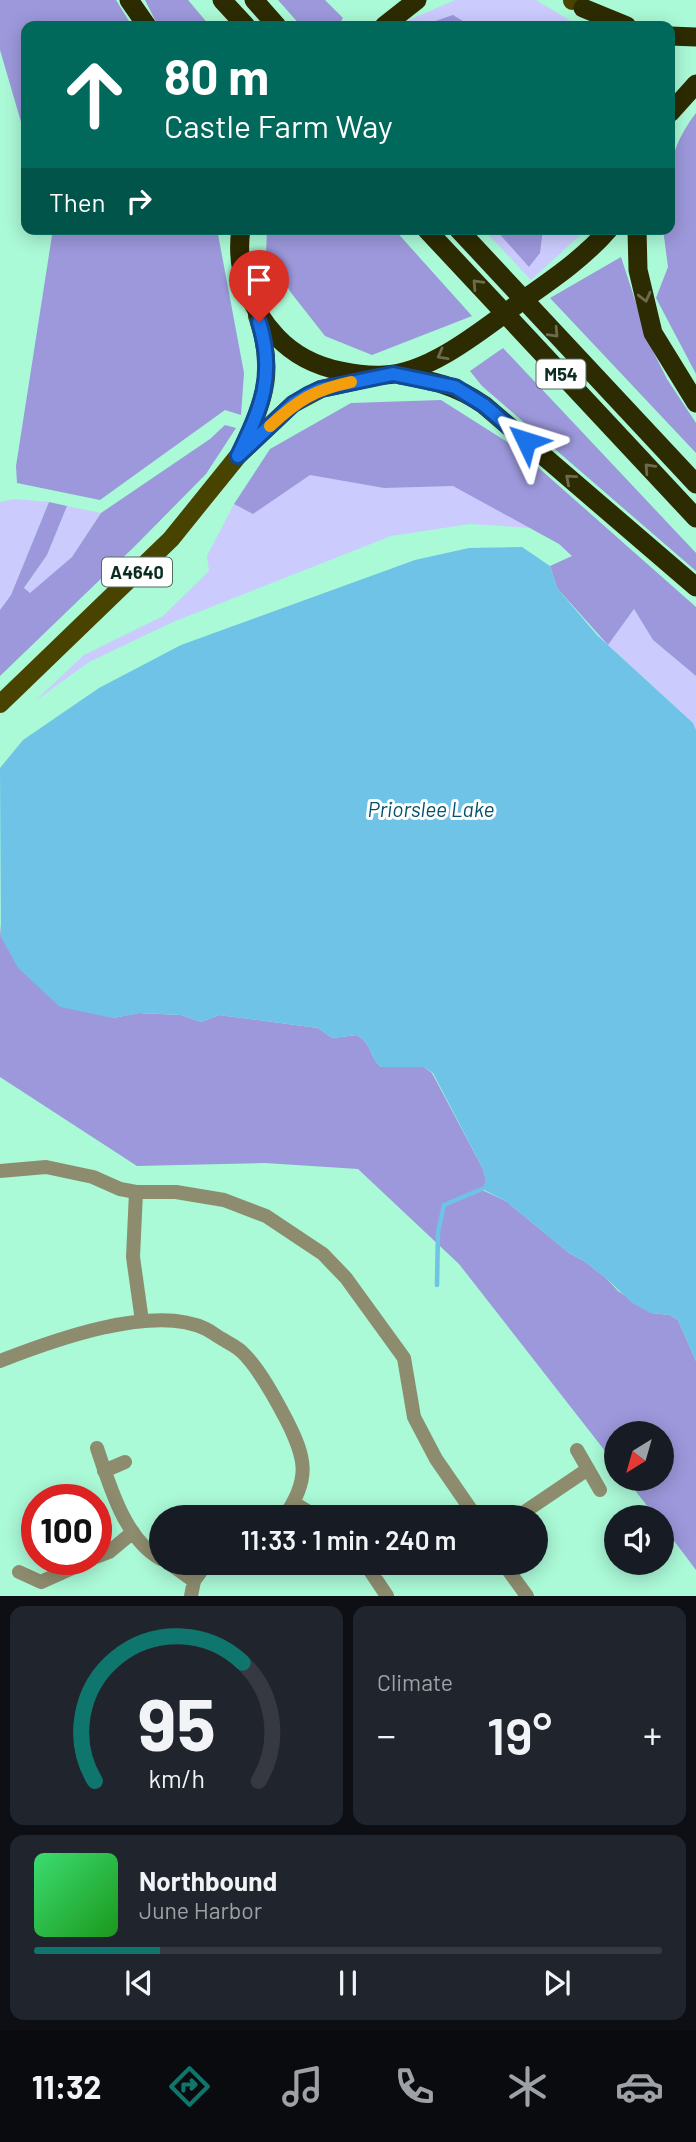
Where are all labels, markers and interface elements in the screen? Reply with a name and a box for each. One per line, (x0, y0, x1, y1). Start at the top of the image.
text: 80 m (164, 46, 269, 105)
icon: ahead (49, 49, 140, 140)
text: Castle Farm Way (164, 106, 393, 144)
icon: right (120, 182, 158, 220)
text: Then (49, 186, 106, 217)
pin (229, 250, 289, 322)
icon: arrive (240, 261, 278, 299)
one-way arrow (473, 279, 486, 292)
one-way arrow (636, 291, 651, 303)
one-way arrow (546, 325, 559, 338)
one-way arrow (437, 347, 449, 360)
road number: M54 (536, 360, 586, 388)
position arrow (489, 404, 563, 478)
one-way arrow (645, 463, 658, 476)
one-way arrow (565, 475, 578, 487)
road number: A4640 (102, 558, 172, 586)
water label: Priorslee Lake (368, 796, 494, 821)
north arrow (604, 1421, 674, 1491)
map controls (604, 1421, 674, 1575)
speed limit sign: 100 (21, 1484, 112, 1575)
button: sound (604, 1505, 674, 1575)
text: 11:33 · 1 min · 240 m (241, 1524, 456, 1555)
text: Climate (377, 1668, 453, 1696)
text: 95 (138, 1679, 215, 1767)
text: 19° (487, 1703, 552, 1765)
text: − (377, 1711, 396, 1757)
text: + (643, 1711, 662, 1757)
text: km/h (148, 1763, 205, 1793)
text: Northbound (139, 1865, 277, 1896)
text: June Harbor (139, 1896, 262, 1924)
icon: previous (120, 1964, 158, 2002)
icon: pause (329, 1964, 367, 2002)
icon: next (538, 1964, 576, 2002)
icon: directions (165, 2062, 214, 2111)
icon: music (278, 2062, 327, 2111)
icon: phone (390, 2062, 439, 2111)
icon: climate (503, 2062, 552, 2111)
icon: car (615, 2062, 664, 2111)
text: 11:32 (32, 2067, 102, 2105)

